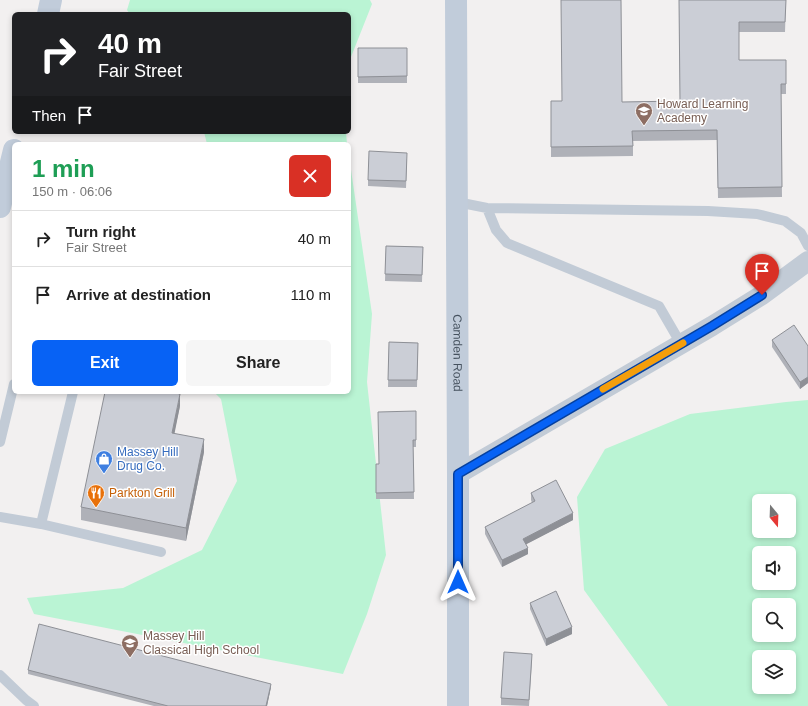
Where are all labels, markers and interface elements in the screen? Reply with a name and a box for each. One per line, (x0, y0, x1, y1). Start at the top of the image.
icon: right (32, 28, 84, 80)
text: 40 m (98, 28, 162, 59)
text: Fair Street (98, 61, 182, 81)
place label: Howard Learning Academy (657, 97, 748, 125)
school or university icon: Howard Learning Academy (634, 101, 654, 126)
icon: arrive (74, 104, 96, 126)
text: Then (32, 107, 66, 124)
text: 1 min (32, 155, 95, 182)
button: close (289, 155, 331, 197)
text: 150 m · 06:06 (32, 184, 112, 199)
text: Turn right (66, 223, 136, 240)
icon: right (32, 228, 54, 250)
text: 40 m (298, 230, 331, 247)
text: Fair Street (66, 240, 127, 255)
pin (745, 254, 779, 295)
icon: arrive (751, 260, 773, 282)
icon: arrive (32, 284, 54, 306)
text: Arrive at destination (66, 286, 211, 303)
text: 110 m (290, 286, 331, 303)
street label: Camden Road (450, 314, 465, 392)
button: Exit (32, 340, 178, 386)
button: Share (186, 340, 331, 386)
place label: Massey Hill Drug Co. (117, 445, 178, 473)
shop icon: Massey Hill Drug Co. (94, 449, 114, 474)
restaurant icon: Parkton Grill (86, 483, 106, 508)
place label: Parkton Grill (109, 486, 175, 500)
north arrow (752, 494, 796, 538)
map controls (752, 494, 796, 694)
button: sound (752, 546, 796, 590)
position arrow (437, 561, 479, 603)
button: search (752, 598, 796, 642)
place label: Massey Hill Classical High School (143, 629, 259, 657)
school or university icon: Massey Hill Classical High School (120, 633, 140, 658)
button: layers (752, 650, 796, 694)

